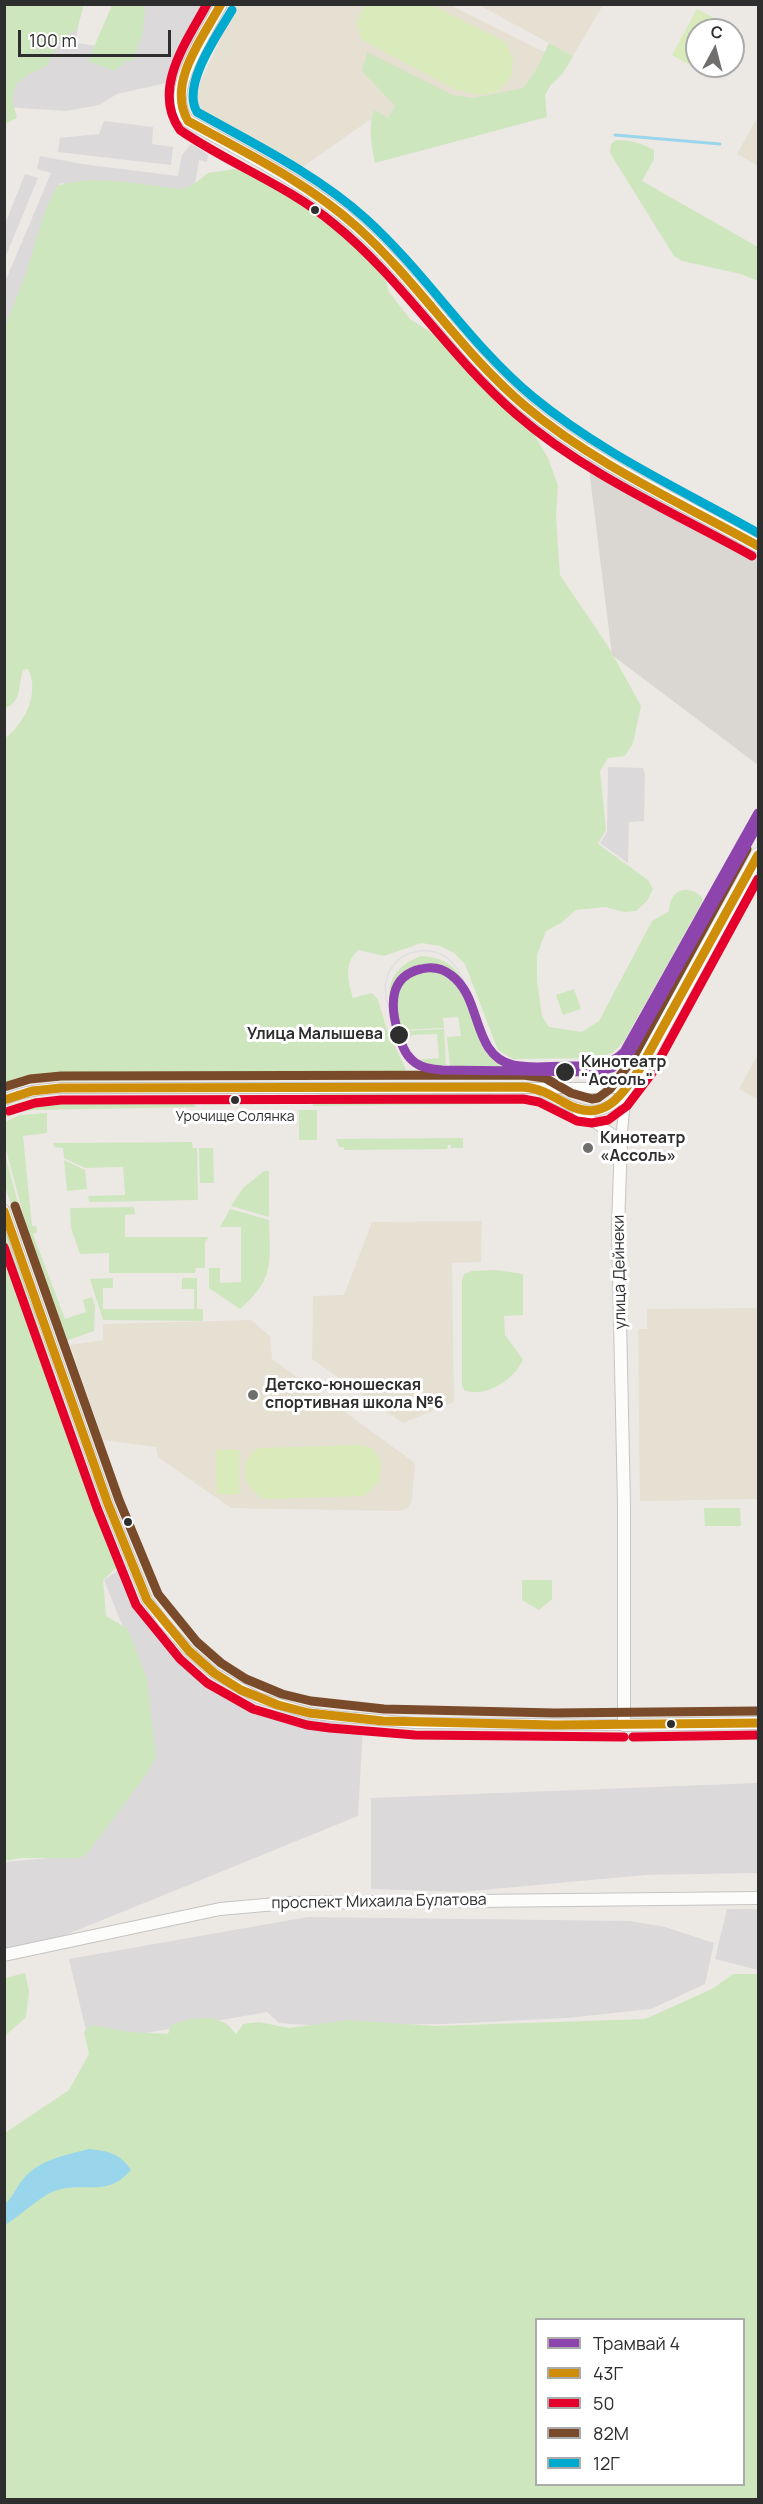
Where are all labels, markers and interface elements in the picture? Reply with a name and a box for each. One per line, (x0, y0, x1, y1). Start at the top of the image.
scale bar (21, 18, 174, 56)
north arrow (685, 18, 745, 78)
text: С (710, 20, 724, 44)
text: 100 m (29, 28, 77, 52)
unlabelled marker (309, 204, 321, 216)
marker: Улица Малышева (388, 1024, 410, 1046)
place label: Улица Малышева (247, 1025, 383, 1045)
place label: Кинотеатр "Ассоль" (581, 1053, 666, 1091)
marker: Кинотеатр "Ассоль" (554, 1061, 576, 1083)
marker: Урочище Солянка (229, 1094, 241, 1106)
place label: Урочище Солянка (175, 1109, 295, 1125)
place label: Кинотеатр «Ассоль» (600, 1129, 685, 1167)
marker: Кинотеатр «Ассоль» (581, 1141, 595, 1155)
street label: улица Дейнеки (609, 1215, 631, 1329)
place label: Детско-юношеская спортивная школа №6 (265, 1376, 444, 1414)
marker: Детско-юношеская спортивная школа №6 (246, 1388, 260, 1402)
unlabelled marker (122, 1516, 134, 1528)
unlabelled marker (665, 1718, 677, 1730)
street label: проспект Михаила Булатова (271, 1891, 487, 1913)
legend (535, 2318, 745, 2486)
text: Трамвай 4 (593, 2331, 680, 2355)
text: 43Г (593, 2361, 623, 2385)
text: 50 (593, 2391, 614, 2415)
text: 82М (593, 2421, 629, 2445)
text: 12Г (593, 2451, 620, 2475)

